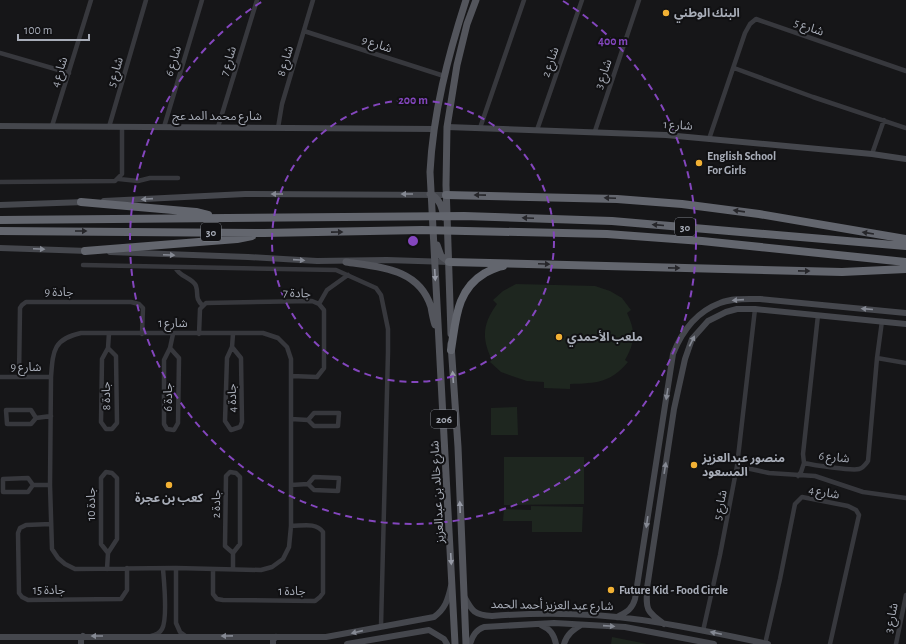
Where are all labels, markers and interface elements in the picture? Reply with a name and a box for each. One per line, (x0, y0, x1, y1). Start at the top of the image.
place label: البنك الوطني (674, 7, 740, 23)
marker: البنك الوطني (661, 8, 671, 18)
scale bar (18, 16, 89, 42)
street label: شارع 5 (792, 16, 825, 40)
text: 100 m (24, 24, 52, 36)
street label: شارع 9 (359, 34, 394, 57)
text: 400 m (598, 35, 628, 47)
street label: شارع 6 (163, 44, 186, 78)
street label: شارع 8 (275, 44, 298, 78)
street label: شارع 7 (218, 45, 241, 78)
street label: شارع 2 (539, 45, 564, 80)
street label: شارع 4 (49, 55, 72, 90)
street label: شارع 5 (105, 56, 128, 89)
street label: شارع 3 (592, 58, 616, 91)
text: 200 m (398, 94, 428, 106)
street label: شارع محمد المد عج (172, 110, 262, 125)
street label: شارع 1 (663, 118, 693, 135)
place label: English School For Girls (707, 150, 776, 176)
marker: English School For Girls (694, 158, 704, 168)
one-way arrow (270, 191, 283, 197)
one-way arrow (400, 191, 413, 197)
one-way arrow (473, 192, 486, 198)
one-way arrow (604, 195, 616, 202)
one-way arrow (140, 196, 153, 202)
one-way arrow (733, 208, 745, 214)
one-way arrow (522, 215, 534, 222)
road number: 30 (675, 218, 695, 236)
one-way arrow (652, 222, 664, 229)
road number: 30 (201, 223, 221, 241)
one-way arrow (75, 228, 88, 234)
one-way arrow (331, 228, 343, 235)
one-way arrow (861, 230, 874, 236)
centre of rings (406, 234, 420, 248)
one-way arrow (33, 246, 45, 253)
one-way arrow (163, 252, 176, 258)
one-way arrow (293, 257, 305, 264)
one-way arrow (538, 261, 550, 268)
one-way arrow (668, 265, 680, 272)
one-way arrow (798, 268, 811, 274)
one-way arrow (432, 269, 439, 281)
street label: جادة 9 (45, 286, 73, 299)
street label: جادة 7 (283, 287, 311, 300)
one-way arrow (732, 296, 744, 303)
one-way arrow (861, 306, 873, 313)
street label: شارع 1 (158, 317, 188, 332)
place label: ملعب الأحمدي (567, 330, 643, 347)
marker: ملعب الأحمدي (554, 332, 564, 342)
one-way arrow (689, 336, 695, 347)
street label: شارع 9 (10, 361, 42, 376)
one-way arrow (450, 371, 457, 383)
street label: جادة 8 (100, 381, 113, 411)
street label: جادة 6 (162, 383, 175, 411)
street label: جادة 4 (226, 383, 239, 413)
one-way arrow (664, 388, 670, 400)
road number: 206 (431, 410, 457, 428)
street label: شارع خالد بن عبدالعزيز (428, 440, 449, 545)
street label: شارع 6 (818, 449, 850, 468)
place label: منصور عبدالعزيز المسعود (701, 452, 785, 479)
marker: منصور عبدالعزيز المسعود (689, 460, 699, 470)
one-way arrow (662, 462, 668, 474)
marker: كعب بن عجرة (164, 480, 174, 490)
street label: شارع 4 (807, 483, 840, 504)
street label: جادة 10 (85, 487, 98, 521)
street label: شارع 5 (711, 489, 732, 522)
street label: جادة 2 (210, 490, 223, 518)
place label: كعب بن عجرة (135, 492, 204, 505)
one-way arrow (457, 500, 463, 513)
one-way arrow (644, 516, 650, 528)
one-way arrow (448, 553, 455, 565)
street label: جادة 15 (33, 584, 65, 597)
place label: Future Kid - Food Circle (619, 584, 728, 596)
street label: جادة 1 (278, 585, 306, 598)
marker: Future Kid - Food Circle (606, 585, 616, 595)
street label: شارع عبد العزيز أحمد الحمد (490, 596, 614, 615)
street label: شارع 3 (882, 602, 903, 635)
one-way arrow (603, 623, 615, 630)
one-way arrow (350, 629, 362, 635)
one-way arrow (710, 630, 722, 636)
one-way arrow (90, 633, 103, 639)
one-way arrow (221, 633, 233, 640)

